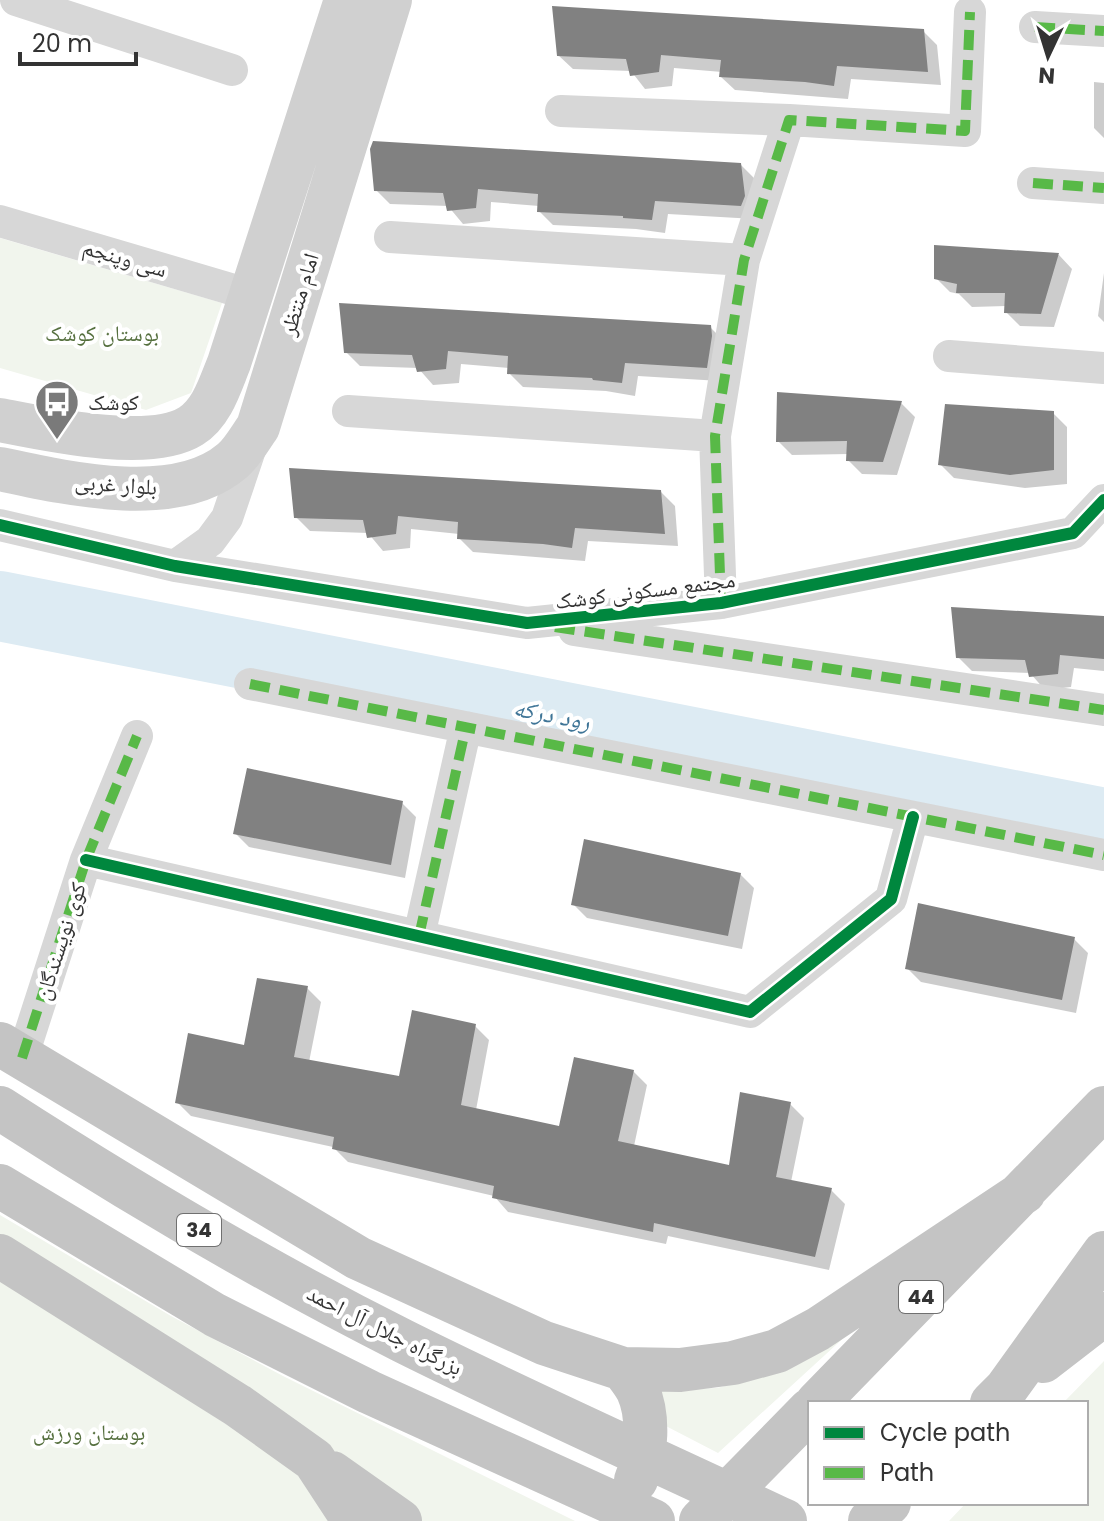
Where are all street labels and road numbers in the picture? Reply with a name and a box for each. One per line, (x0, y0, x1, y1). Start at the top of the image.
street label: سی وپنجم (79, 232, 170, 285)
street label: امام منتظر (272, 249, 327, 340)
street label: بلوار غربی (74, 466, 158, 503)
street label: مجتمع مسکونی کوشک (553, 564, 737, 617)
street label: کوی نویسندگان (27, 878, 94, 1004)
road number: 34 (177, 1214, 221, 1246)
street label: بزرگراه جلال آل احمد (302, 1278, 468, 1383)
road number: 44 (899, 1281, 943, 1313)

